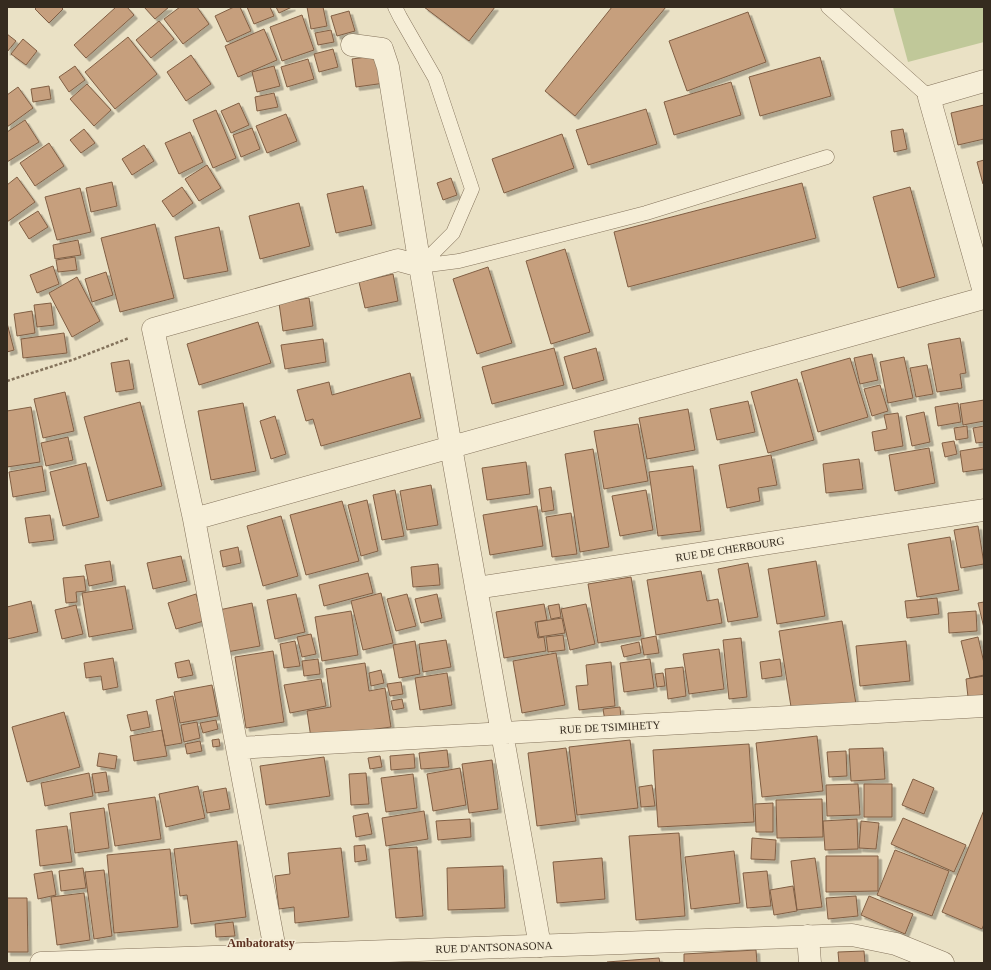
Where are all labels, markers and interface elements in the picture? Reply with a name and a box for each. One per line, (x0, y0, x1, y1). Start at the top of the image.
street label: RUE DE CHERBOURG (675, 534, 785, 564)
street label: RUE DE TSIMIHETY (559, 718, 661, 736)
district label: Ambatoratsy (227, 936, 295, 950)
street label: RUE D'ANTSONASONA (435, 939, 553, 955)

